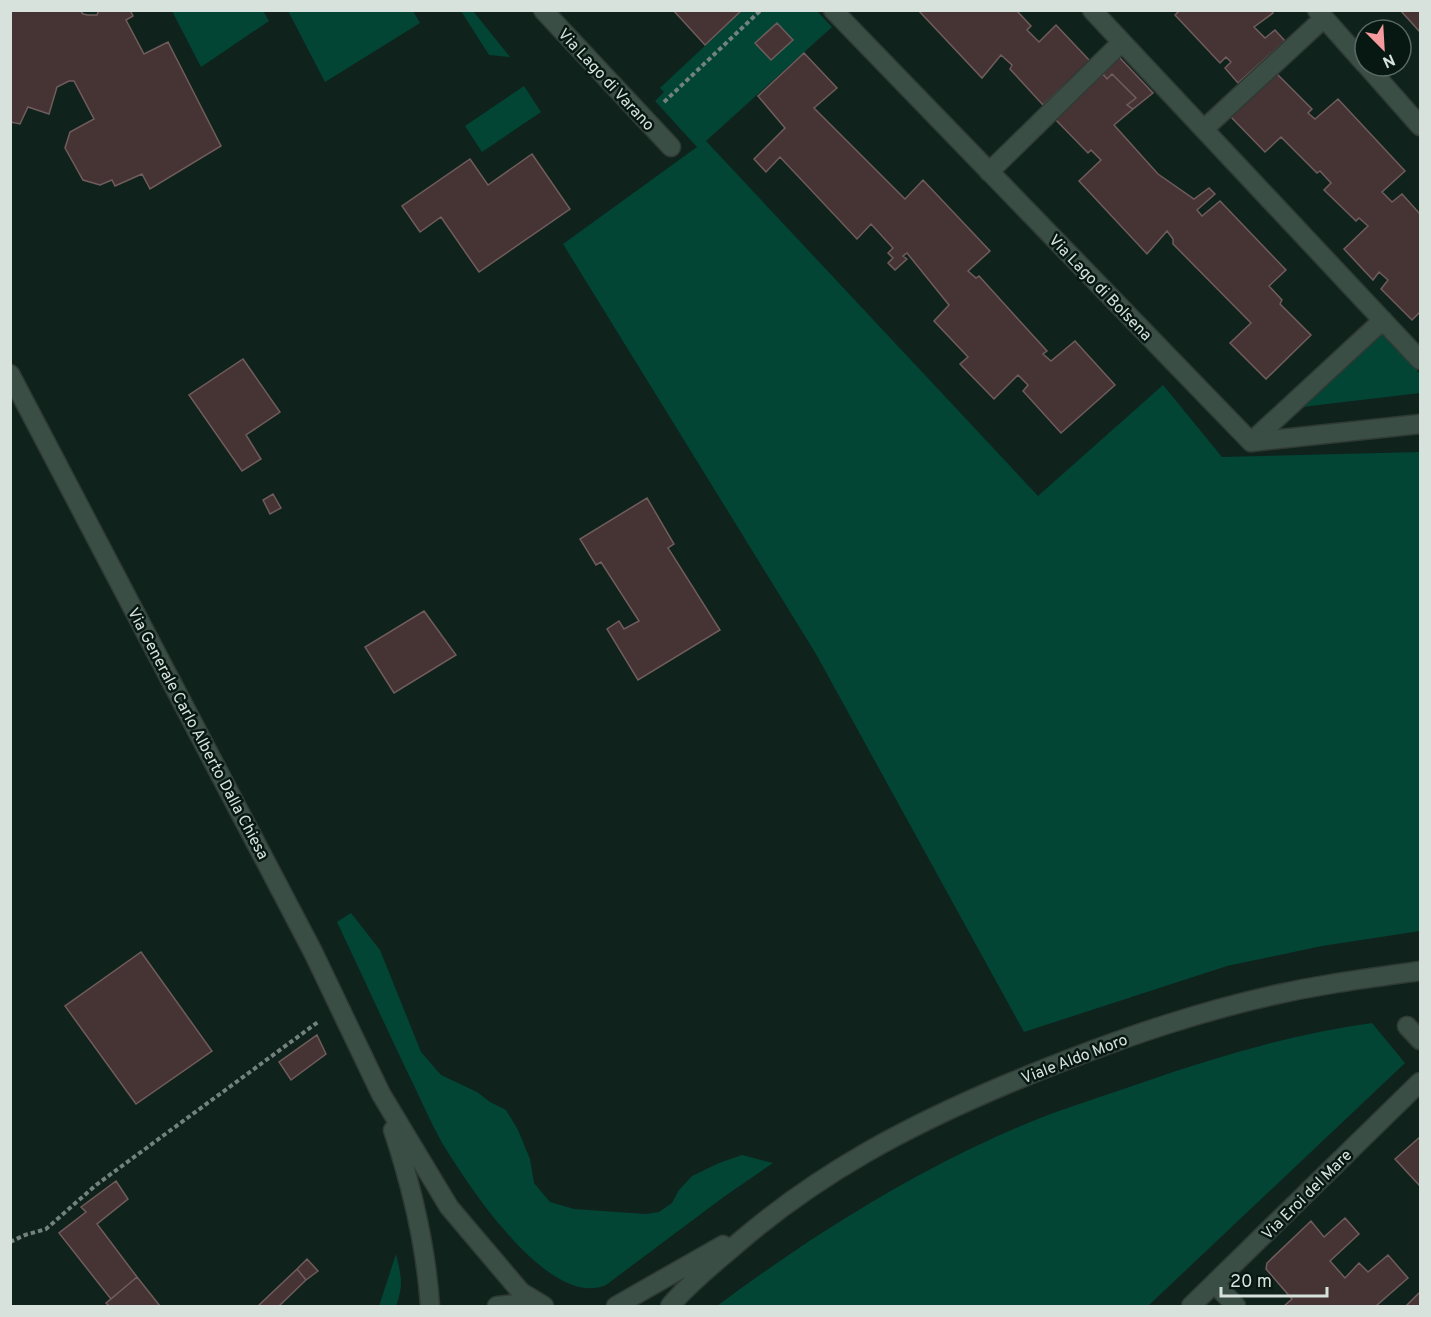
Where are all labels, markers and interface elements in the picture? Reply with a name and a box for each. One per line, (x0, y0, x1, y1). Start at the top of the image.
north arrow (1353, 18, 1413, 78)
street label: Via Lago di Varano (553, 25, 658, 136)
text: N (1379, 48, 1398, 71)
street label: Via Lago di Bolsena (1044, 231, 1155, 346)
street label: Via Generale Carlo Alberto Dalla Chiesa (122, 605, 272, 863)
street label: Viale Aldo Moro (1019, 1030, 1131, 1089)
street label: Via Eroi del Mare (1258, 1146, 1357, 1245)
scale bar (1221, 1260, 1328, 1298)
text: 20 m (1230, 1271, 1272, 1294)

